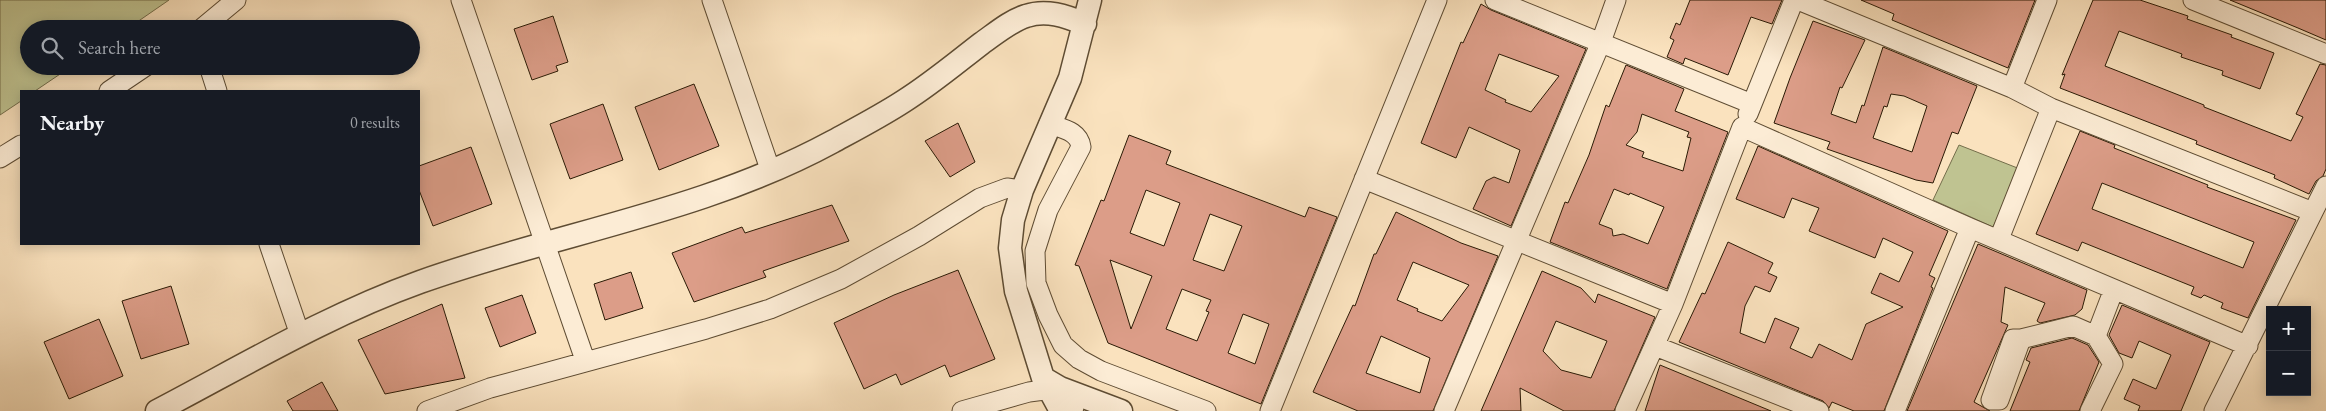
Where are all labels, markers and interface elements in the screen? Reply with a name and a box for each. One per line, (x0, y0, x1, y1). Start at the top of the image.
search box (20, 20, 420, 75)
icon: search (38, 34, 66, 62)
text: Search here (78, 35, 160, 60)
text: Nearby (40, 109, 104, 136)
text: 0 results (350, 112, 400, 133)
map controls (2266, 306, 2311, 396)
button: + (2266, 306, 2311, 351)
button: − (2266, 351, 2311, 396)

